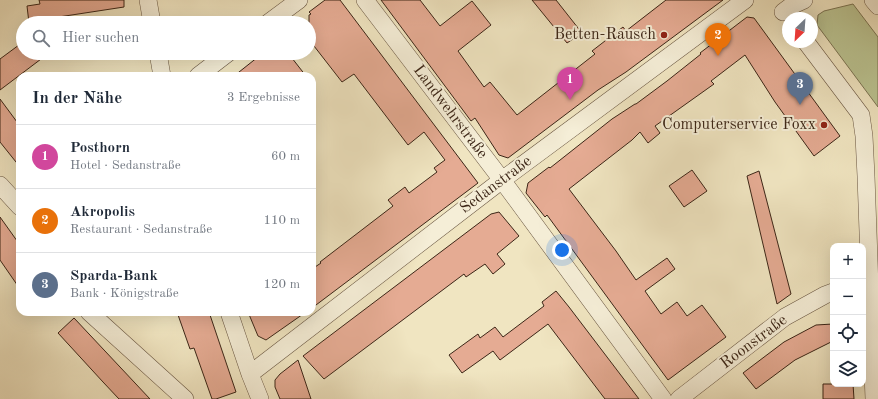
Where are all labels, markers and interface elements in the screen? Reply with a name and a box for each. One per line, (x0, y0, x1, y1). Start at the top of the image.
north arrow (782, 12, 818, 48)
search box (16, 16, 316, 60)
pin: 2 (705, 23, 731, 56)
icon: search (30, 27, 52, 49)
place label: Betten-Rausch (554, 27, 656, 43)
marker: Betten-Rausch (659, 30, 669, 40)
text: Hier suchen (62, 31, 139, 46)
street label: Landwehrstraße (410, 62, 490, 162)
pin: 1 (557, 67, 583, 100)
pin: 3 (787, 72, 813, 105)
text: In der Nähe (32, 90, 122, 107)
text: 3 Ergebnisse (227, 91, 300, 104)
place label: Computerservice Foxx (662, 117, 816, 133)
marker: Computerservice Foxx (819, 120, 829, 130)
text: Posthorn (70, 141, 130, 156)
text: 1 (41, 150, 49, 163)
text: 60 m (271, 150, 300, 163)
street label: Sedanstraße (457, 153, 535, 217)
text: Hotel · Sedanstraße (70, 159, 181, 172)
text: Akropolis (70, 205, 135, 220)
text: 2 (41, 214, 49, 227)
text: 110 m (263, 214, 300, 227)
text: Restaurant · Sedanstraße (70, 223, 212, 236)
your location (552, 240, 572, 260)
map controls (830, 243, 866, 387)
button: + (830, 243, 866, 279)
text: Sparda-Bank (70, 269, 158, 284)
text: 3 (41, 278, 49, 291)
text: 120 m (263, 278, 300, 291)
button: − (830, 279, 866, 315)
text: Bank · Königstraße (70, 287, 179, 300)
street label: Roonstraße (718, 312, 790, 372)
button: locate (830, 315, 866, 351)
button: layers (830, 351, 866, 387)

